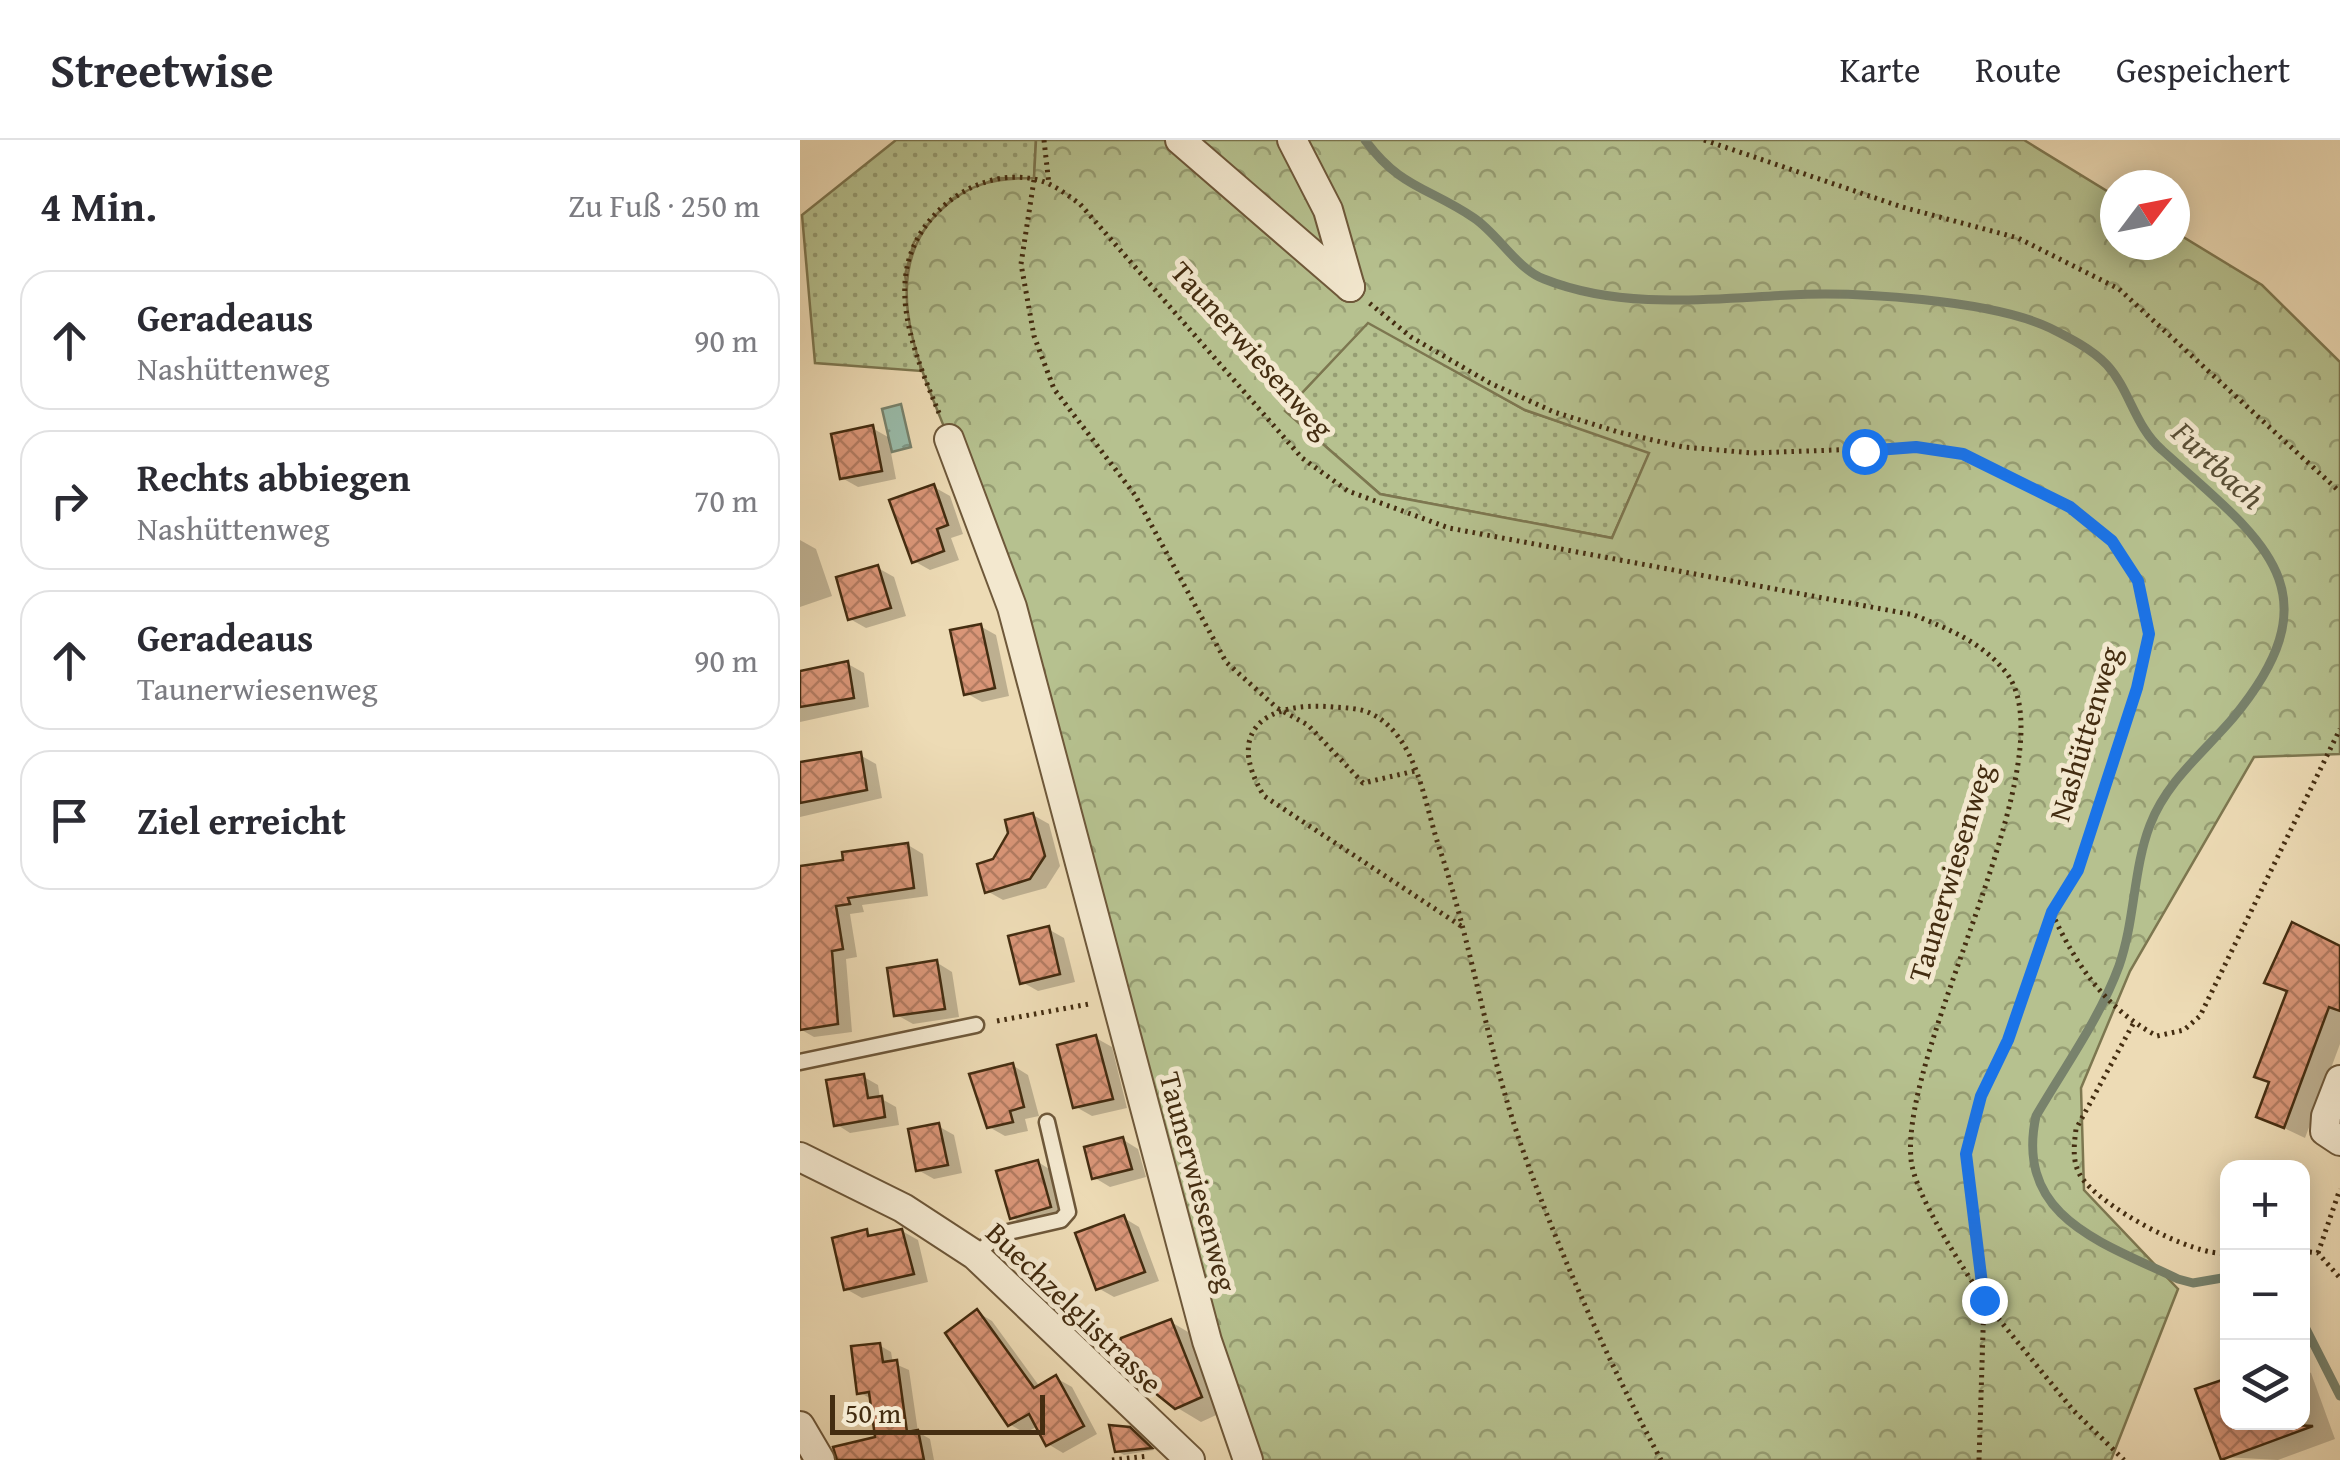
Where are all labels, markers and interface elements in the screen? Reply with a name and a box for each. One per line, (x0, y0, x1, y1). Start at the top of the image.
text: Streetwise (50, 34, 274, 105)
text: Karte (1840, 44, 1920, 95)
text: Route (1975, 44, 2061, 95)
text: Gespeichert (2116, 44, 2290, 95)
north arrow (2100, 170, 2190, 260)
text: 4 Min. (40, 175, 157, 236)
text: Zu Fuß · 250 m (568, 182, 760, 229)
street label: Taunerwiesenweg (1161, 251, 1345, 448)
text: Geradeaus (137, 289, 313, 345)
icon: ahead (42, 313, 97, 368)
text: 90 m (694, 317, 758, 364)
text: Nashüttenweg (137, 345, 330, 392)
water label: Furtbach (2161, 409, 2275, 520)
route start (1842, 429, 1888, 475)
text: Rechts abbiegen (137, 449, 410, 505)
icon: right (42, 473, 97, 528)
text: 70 m (694, 477, 758, 524)
text: Nashüttenweg (137, 505, 330, 552)
text: Geradeaus (137, 609, 313, 665)
icon: ahead (42, 633, 97, 688)
text: 90 m (694, 637, 758, 684)
street label: Nashüttenweg (2037, 641, 2132, 826)
text: Taunerwiesenweg (137, 665, 378, 712)
street label: Taunerwiesenweg (1896, 758, 2004, 987)
text: Ziel erreicht (137, 792, 346, 848)
icon: arrive (42, 793, 97, 848)
street label: Taunerwiesenweg (1149, 1067, 1249, 1296)
map controls (2220, 1160, 2310, 1430)
button: + (2220, 1160, 2310, 1250)
street label: Buechzelglistrasse (976, 1211, 1173, 1403)
button: − (2220, 1250, 2310, 1340)
route end (1962, 1278, 2008, 1324)
button: layers (2220, 1340, 2310, 1430)
scale bar (830, 1390, 1045, 1434)
text: 50 m (845, 1392, 901, 1433)

